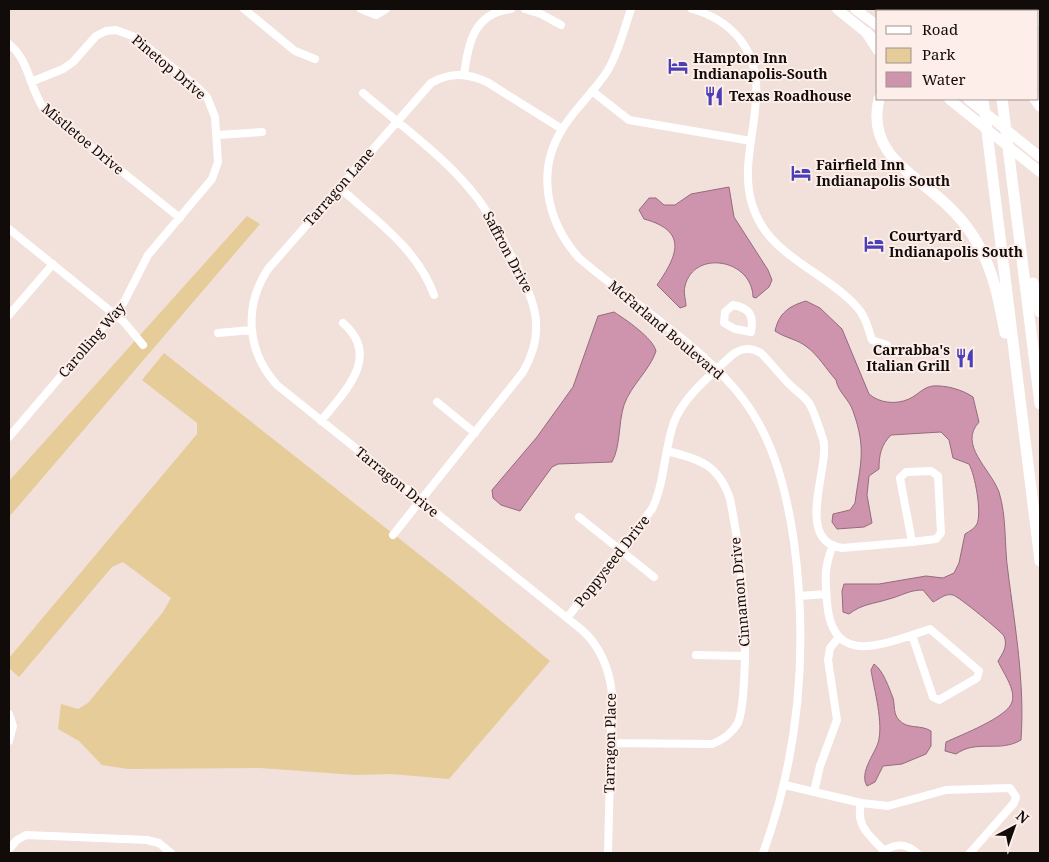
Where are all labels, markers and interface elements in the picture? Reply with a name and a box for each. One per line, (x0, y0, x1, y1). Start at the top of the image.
legend (876, 10, 1039, 100)
text: Road (922, 19, 958, 39)
street label: Pinetop Drive (128, 30, 210, 103)
text: Park (922, 44, 956, 64)
place label: Hampton Inn Indianapolis-South (693, 48, 828, 83)
hotel icon: Hampton Inn Indianapolis-South (667, 55, 689, 77)
text: Water (922, 69, 965, 89)
restaurant icon: Texas Roadhouse (703, 85, 725, 107)
place label: Texas Roadhouse (729, 86, 852, 105)
street label: Mistletoe Drive (38, 99, 128, 179)
street label: Tarragon Lane (299, 143, 378, 230)
place label: Fairfield Inn Indianapolis South (816, 155, 950, 190)
hotel icon: Fairfield Inn Indianapolis South (790, 162, 812, 184)
street label: Saffron Drive (479, 208, 538, 296)
place label: Courtyard Indianapolis South (889, 226, 1023, 261)
hotel icon: Courtyard Indianapolis South (863, 233, 885, 255)
street label: McFarland Boulevard (605, 276, 728, 384)
street label: Carolling Way (54, 298, 130, 381)
place label: Carrabba's Italian Grill (866, 340, 950, 375)
restaurant icon: Carrabba's Italian Grill (954, 347, 976, 369)
street label: Tarragon Drive (352, 442, 443, 521)
street label: Poppyseed Drive (570, 511, 653, 611)
street label: Cinnamon Drive (725, 537, 754, 648)
street label: Tarragon Place (599, 693, 620, 793)
north arrow (989, 802, 1039, 852)
text: N (1012, 806, 1033, 828)

